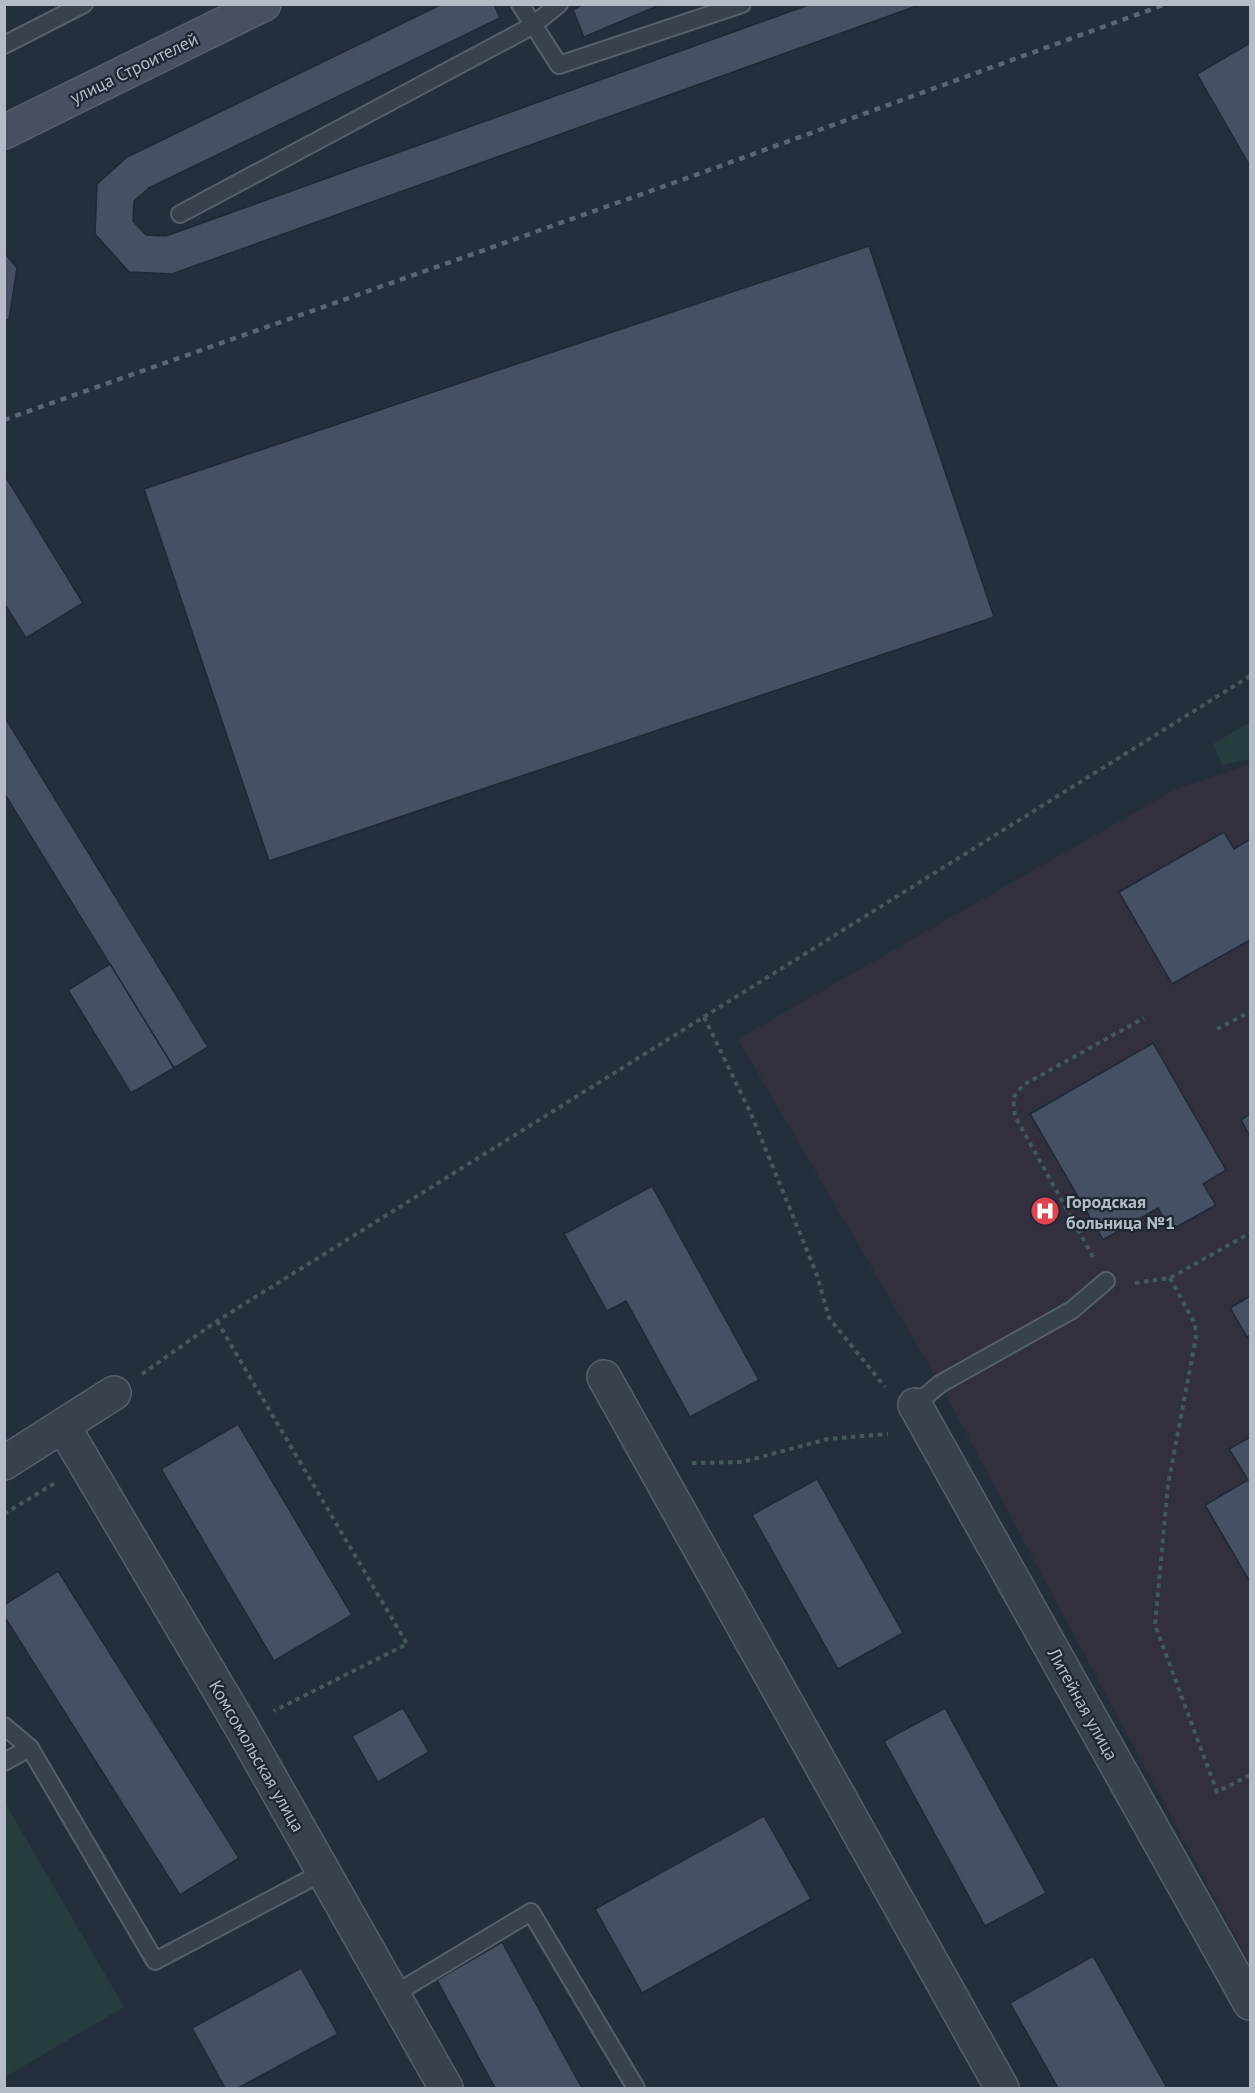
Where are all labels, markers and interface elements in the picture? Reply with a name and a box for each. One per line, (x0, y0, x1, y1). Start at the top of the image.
street label: улица Строителей (66, 27, 202, 109)
place label: Городская больница №1 (1066, 1190, 1175, 1234)
hospital icon: Городская больница №1 (1029, 1195, 1061, 1227)
street label: Литейная улица (1042, 1643, 1123, 1764)
street label: Комсомольская улица (204, 1676, 310, 1836)

